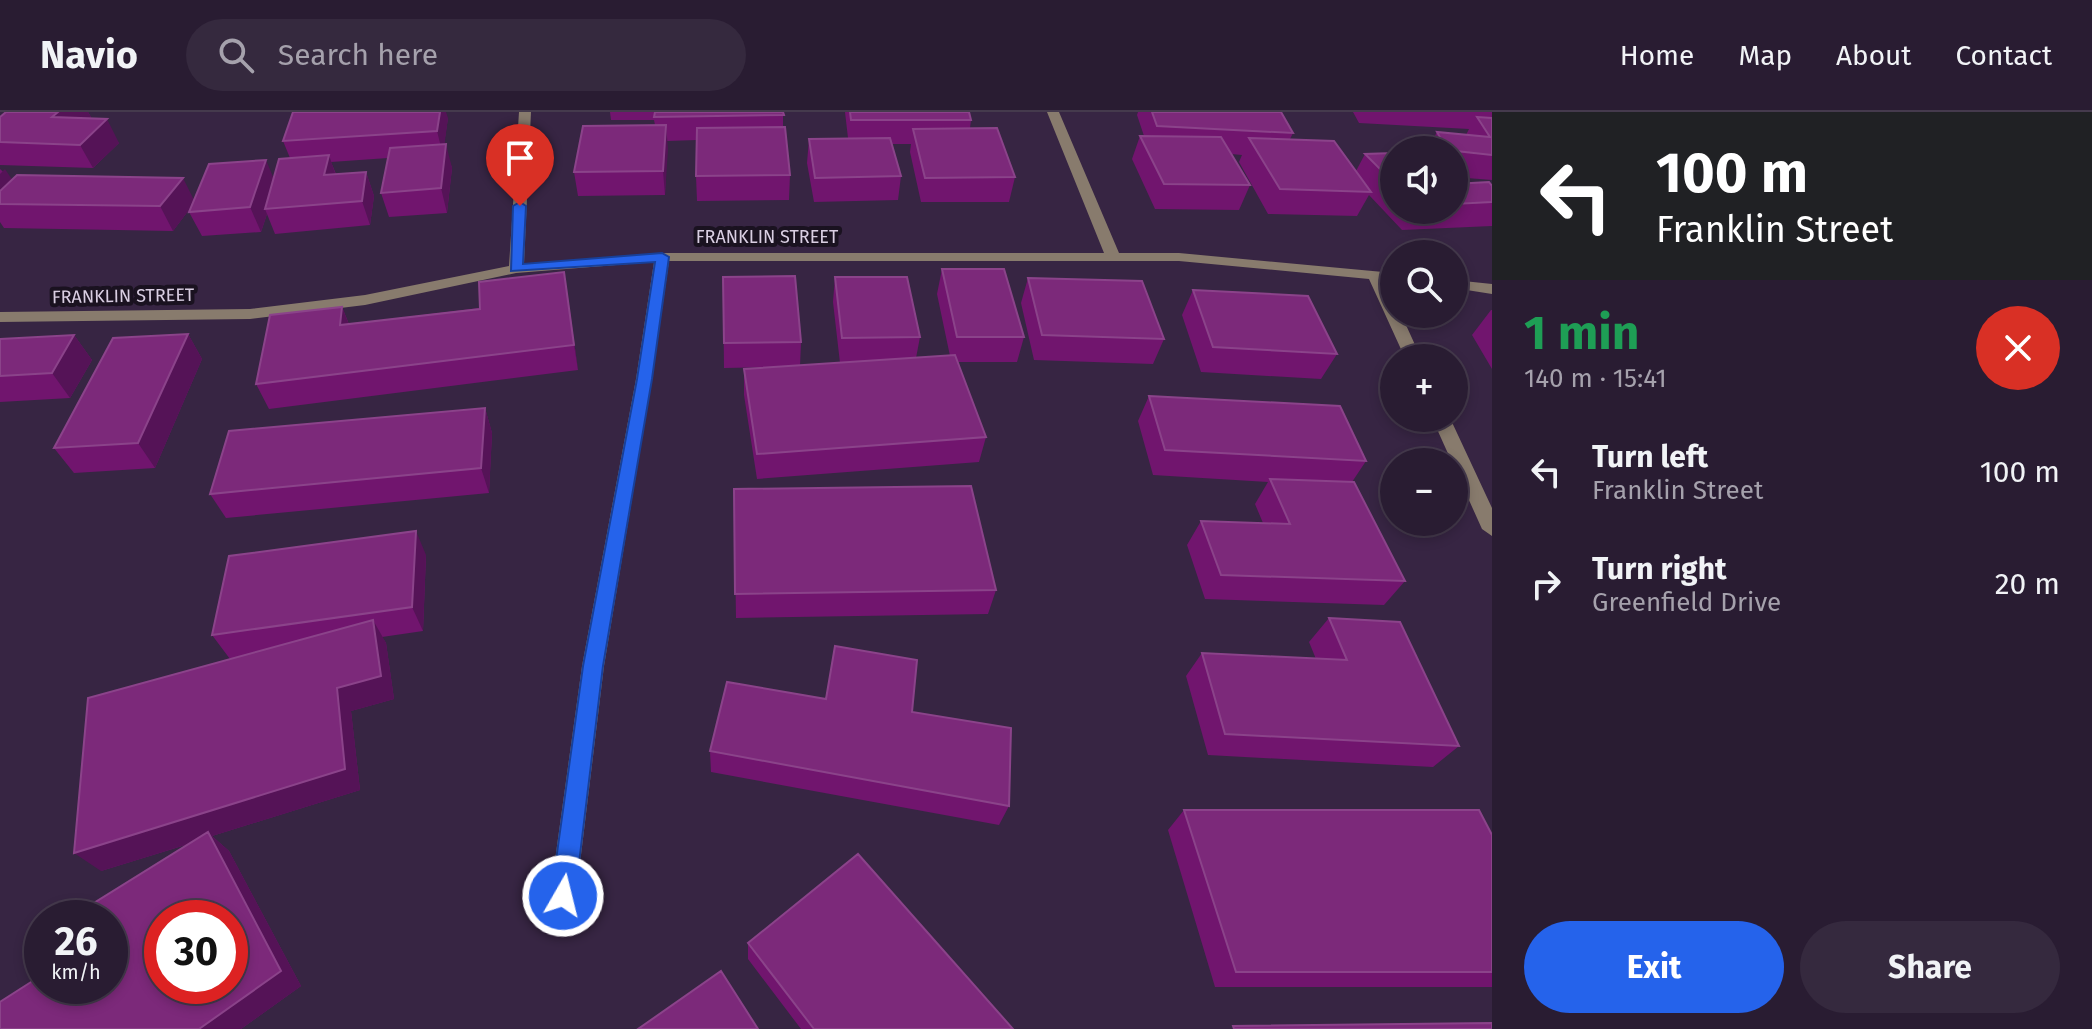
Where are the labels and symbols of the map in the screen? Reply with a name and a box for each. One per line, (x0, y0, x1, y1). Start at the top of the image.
pin (486, 124, 554, 206)
street label: FRANKLIN STREET (696, 226, 839, 248)
street label: FRANKLIN STREET (52, 284, 195, 308)
position arrow (521, 854, 605, 938)
speed limit sign: 30 (144, 900, 248, 1004)

